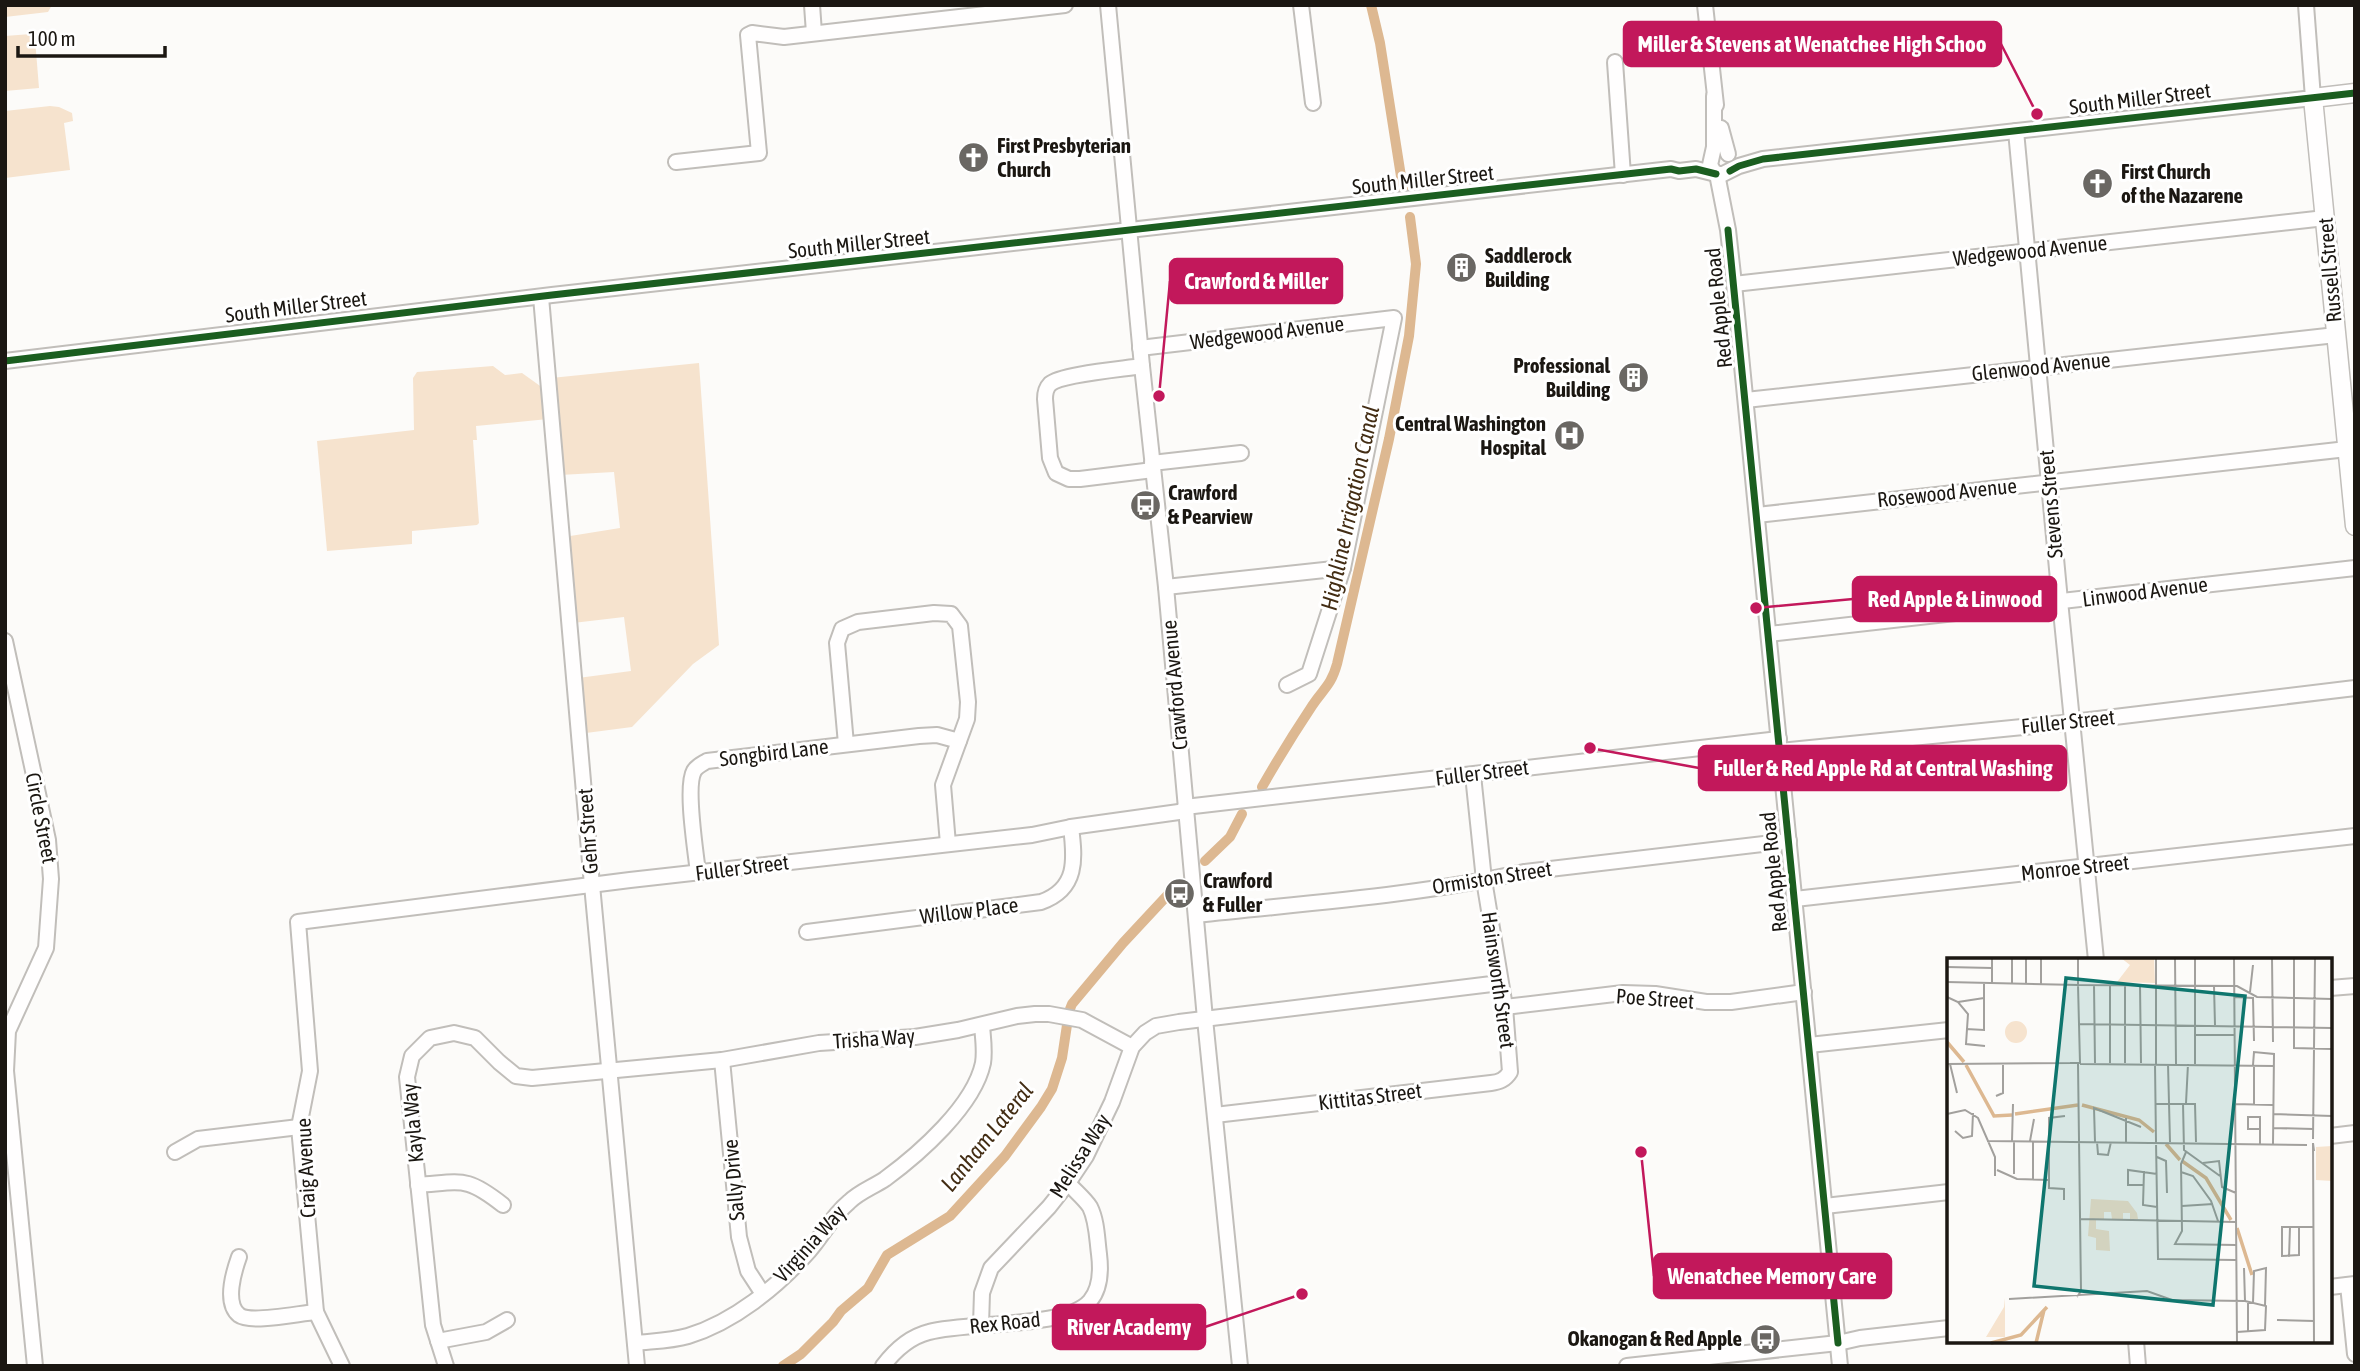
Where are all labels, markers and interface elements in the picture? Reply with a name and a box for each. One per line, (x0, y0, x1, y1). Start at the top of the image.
scale bar (18, 14, 164, 58)
callout: Miller & Stevens at Wenatchee High Schoo (1624, 22, 2001, 66)
text: 100 m (28, 26, 76, 50)
text: Miller & Stevens at Wenatchee High Schoo (1637, 31, 1987, 57)
street label: South Miller Street (2068, 77, 2212, 119)
place label: First Presbyterian Church (997, 133, 1131, 181)
church icon: First Presbyterian Church (957, 141, 991, 175)
place label: First Church of the Nazarene (2121, 159, 2243, 207)
street label: South Miller Street (1351, 160, 1495, 198)
church icon: First Church of the Nazarene (2081, 167, 2115, 201)
street label: Russell Street (2312, 217, 2346, 323)
street label: South Miller Street (787, 224, 931, 262)
street label: Wedgewood Avenue (1952, 230, 2108, 270)
place label: Saddlerock Building (1485, 243, 1572, 291)
street label: Red Apple Road (1700, 247, 1736, 369)
building icon: Saddlerock Building (1445, 251, 1479, 285)
callout: Crawford & Miller (1170, 259, 1342, 303)
text: Crawford & Miller (1184, 268, 1329, 294)
street label: South Miller Street (224, 285, 368, 327)
street label: Wedgewood Avenue (1189, 311, 1345, 353)
street label: Glenwood Avenue (1970, 347, 2111, 385)
place label: Professional Building (1513, 353, 1611, 401)
building icon: Professional Building (1616, 361, 1650, 395)
water label: Highline Irrigation Canal (1316, 403, 1384, 613)
place label: Central Washington Hospital (1395, 411, 1546, 459)
hospital icon: Central Washington Hospital (1552, 419, 1586, 453)
street label: Stevens Street (2033, 449, 2067, 559)
street label: Rosewood Avenue (1876, 473, 2018, 511)
place label: Crawford & Pearview (1168, 480, 1253, 528)
bus stop icon: Crawford & Pearview (1128, 488, 1162, 522)
street label: Linwood Avenue (2081, 571, 2209, 611)
callout: Red Apple & Linwood (1853, 577, 2056, 621)
text: Red Apple & Linwood (1868, 586, 2043, 612)
street label: Crawford Avenue (1156, 619, 1192, 751)
street label: Fuller Street (2020, 704, 2116, 738)
street label: Songbird Lane (718, 733, 830, 771)
callout: Fuller & Red Apple Rd at Central Washing (1699, 746, 2066, 790)
street label: Fuller Street (1434, 754, 1530, 790)
text: Fuller & Red Apple Rd at Central Washing (1713, 755, 2053, 781)
street label: Circle Street (21, 770, 63, 865)
street label: Gehr Street (572, 787, 602, 875)
street label: Red Apple Road (1755, 811, 1791, 933)
street label: Fuller Street (694, 849, 790, 885)
street label: Monroe Street (2020, 849, 2130, 885)
street label: Ormiston Street (1430, 856, 1553, 898)
place label: Crawford & Fuller (1203, 868, 1272, 916)
bus stop icon: Crawford & Fuller (1163, 876, 1197, 910)
street label: Willow Place (918, 892, 1019, 928)
street label: Hainsworth Street (1478, 910, 1520, 1050)
inset map (1947, 958, 2332, 1343)
street label: Poe Street (1615, 983, 1695, 1013)
street label: Trisha Way (832, 1023, 916, 1053)
water label: Lanham Lateral (935, 1078, 1039, 1196)
street label: Kittitas Street (1317, 1078, 1423, 1114)
street label: Kayla Way (397, 1082, 427, 1164)
street label: Melissa Way (1044, 1109, 1115, 1202)
street label: Craig Avenue (290, 1118, 320, 1219)
street label: Sally Drive (717, 1138, 749, 1222)
street label: Virginia Way (768, 1200, 850, 1287)
callout: Wenatchee Memory Care (1654, 1254, 1891, 1298)
text: Wenatchee Memory Care (1666, 1263, 1877, 1289)
callout: River Academy (1053, 1305, 1205, 1349)
street label: Rex Road (968, 1306, 1042, 1338)
text: River Academy (1067, 1314, 1192, 1340)
bus stop icon: Okanogan & Red Apple (1748, 1322, 1782, 1356)
place label: Okanogan & Red Apple (1568, 1326, 1742, 1350)

